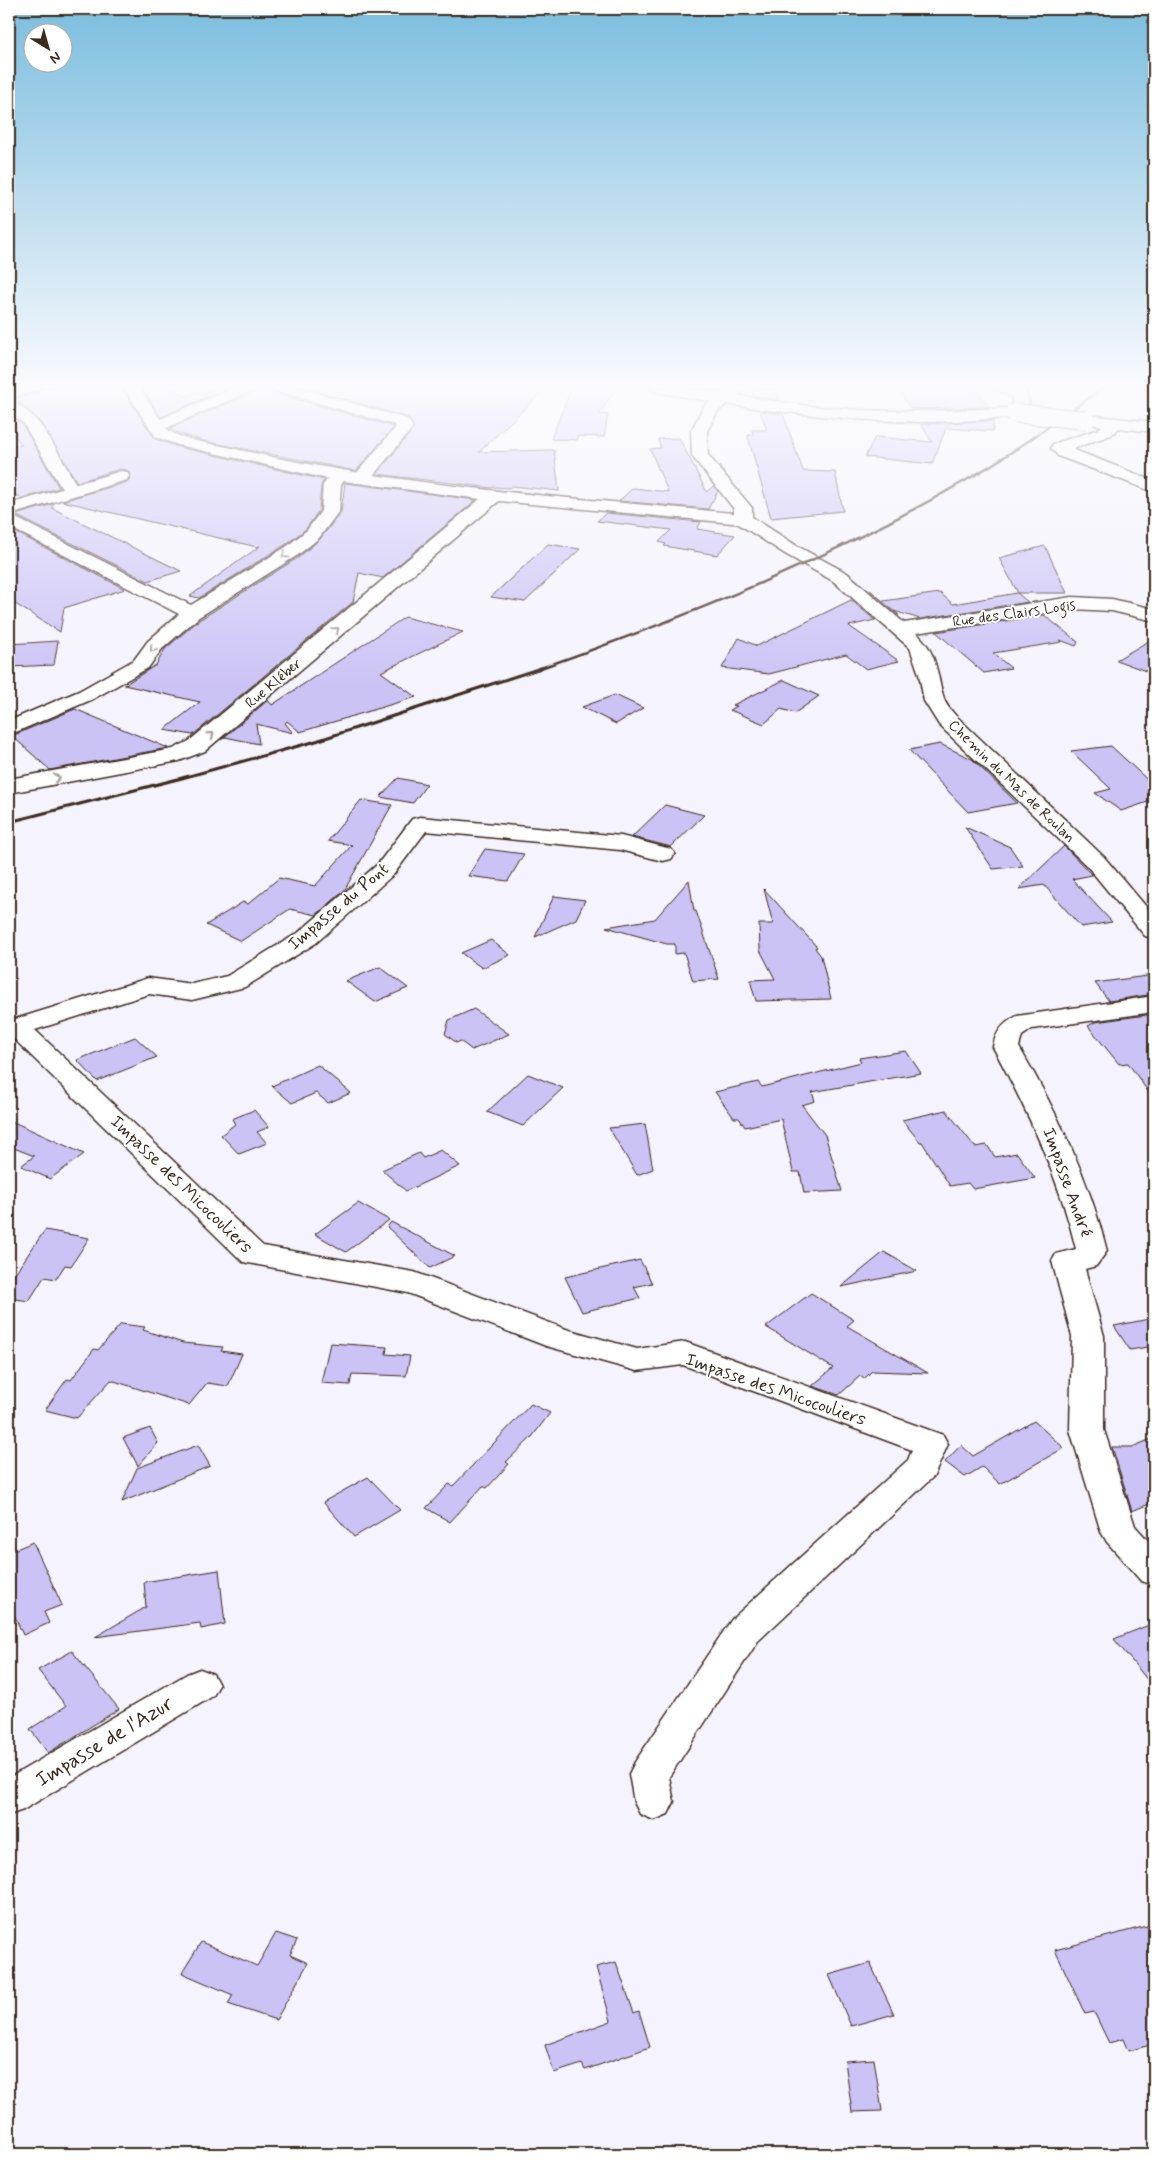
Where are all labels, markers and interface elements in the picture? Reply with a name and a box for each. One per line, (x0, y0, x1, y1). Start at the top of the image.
north arrow (22, 22, 72, 72)
text: N (46, 48, 64, 68)
one-way arrow (282, 549, 291, 558)
street label: Rue des Clairs Logis (951, 595, 1077, 634)
one-way arrow (330, 627, 339, 636)
one-way arrow (150, 643, 159, 652)
street label: Rue Kléber (241, 654, 306, 713)
street label: Chemin du Mas de Roulan (944, 716, 1079, 848)
one-way arrow (206, 731, 215, 740)
one-way arrow (52, 773, 61, 783)
street label: Impasse du Pont (283, 857, 394, 956)
street label: Impasse des Micocouliers (105, 1110, 258, 1259)
street label: Impasse André (1036, 1124, 1098, 1240)
street label: Impasse des Micocouliers (682, 1348, 869, 1432)
street label: Impasse de l'Azur (31, 1690, 179, 1794)

